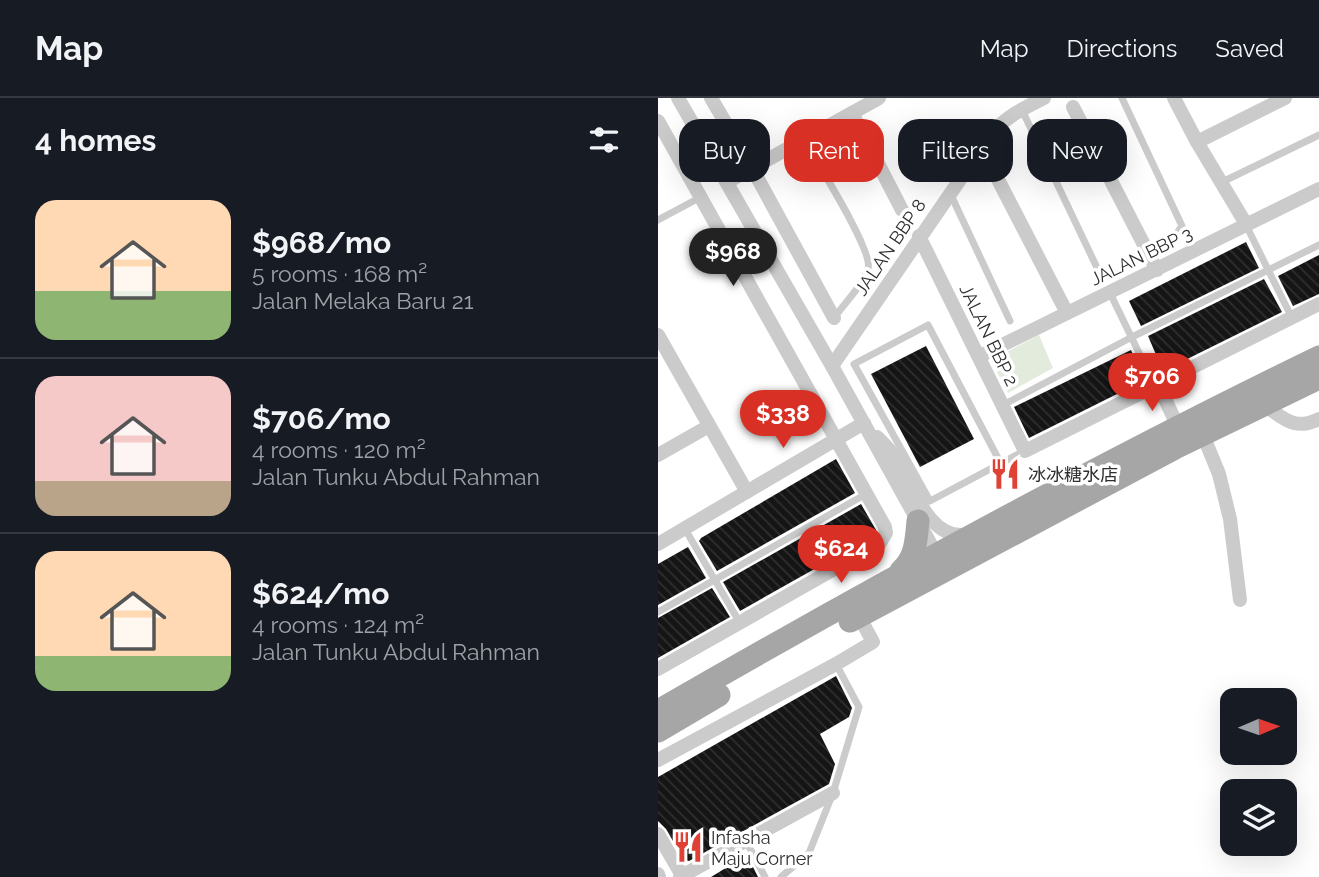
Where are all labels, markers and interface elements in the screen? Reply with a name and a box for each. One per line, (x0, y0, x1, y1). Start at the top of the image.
text: Map (35, 29, 103, 68)
text: Map (980, 34, 1029, 63)
text: Directions (1067, 34, 1177, 63)
text: Saved (1215, 34, 1284, 63)
chip: Buy (679, 119, 770, 182)
chip: Rent (784, 119, 884, 182)
chip: Filters (898, 119, 1013, 182)
chip: New (1027, 119, 1127, 182)
icon: filters (585, 121, 623, 159)
text: 4 homes (35, 123, 156, 158)
street label: JALAN BBP 8 (850, 195, 930, 299)
street label: JALAN BBP 3 (1087, 222, 1195, 290)
text: $968/mo (252, 225, 391, 260)
icon: home (91, 228, 175, 312)
pin: $968 (692, 228, 774, 288)
text: $968 (705, 237, 761, 264)
text: 5 rooms · 168 m² (252, 260, 427, 287)
street label: JALAN BBP 2 (955, 281, 1023, 389)
text: Jalan Melaka Baru 21 (252, 287, 474, 314)
pin: $706 (1111, 354, 1193, 413)
text: $706 (1124, 362, 1180, 389)
pin: $338 (742, 390, 824, 450)
text: $338 (756, 399, 810, 426)
text: $706/mo (252, 401, 391, 436)
icon: home (91, 404, 175, 488)
text: 4 rooms · 120 m² (252, 436, 426, 463)
restaurant icon: 冰冰糖水店 (988, 457, 1022, 491)
text: Jalan Tunku Abdul Rahman (252, 463, 540, 490)
place label: 冰冰糖水店 (1028, 464, 1118, 485)
pin: $624 (800, 526, 882, 585)
text: $624 (814, 534, 868, 561)
text: $624/mo (252, 576, 389, 611)
icon: home (91, 579, 175, 663)
text: 4 rooms · 124 m² (252, 611, 424, 638)
text: Jalan Tunku Abdul Rahman (252, 638, 540, 665)
north arrow (1220, 688, 1297, 765)
map controls (1220, 688, 1297, 856)
button: layers (1220, 779, 1297, 856)
place label: Infasha Maju Corner (711, 827, 813, 869)
restaurant icon: Infasha Maju Corner (671, 830, 705, 864)

